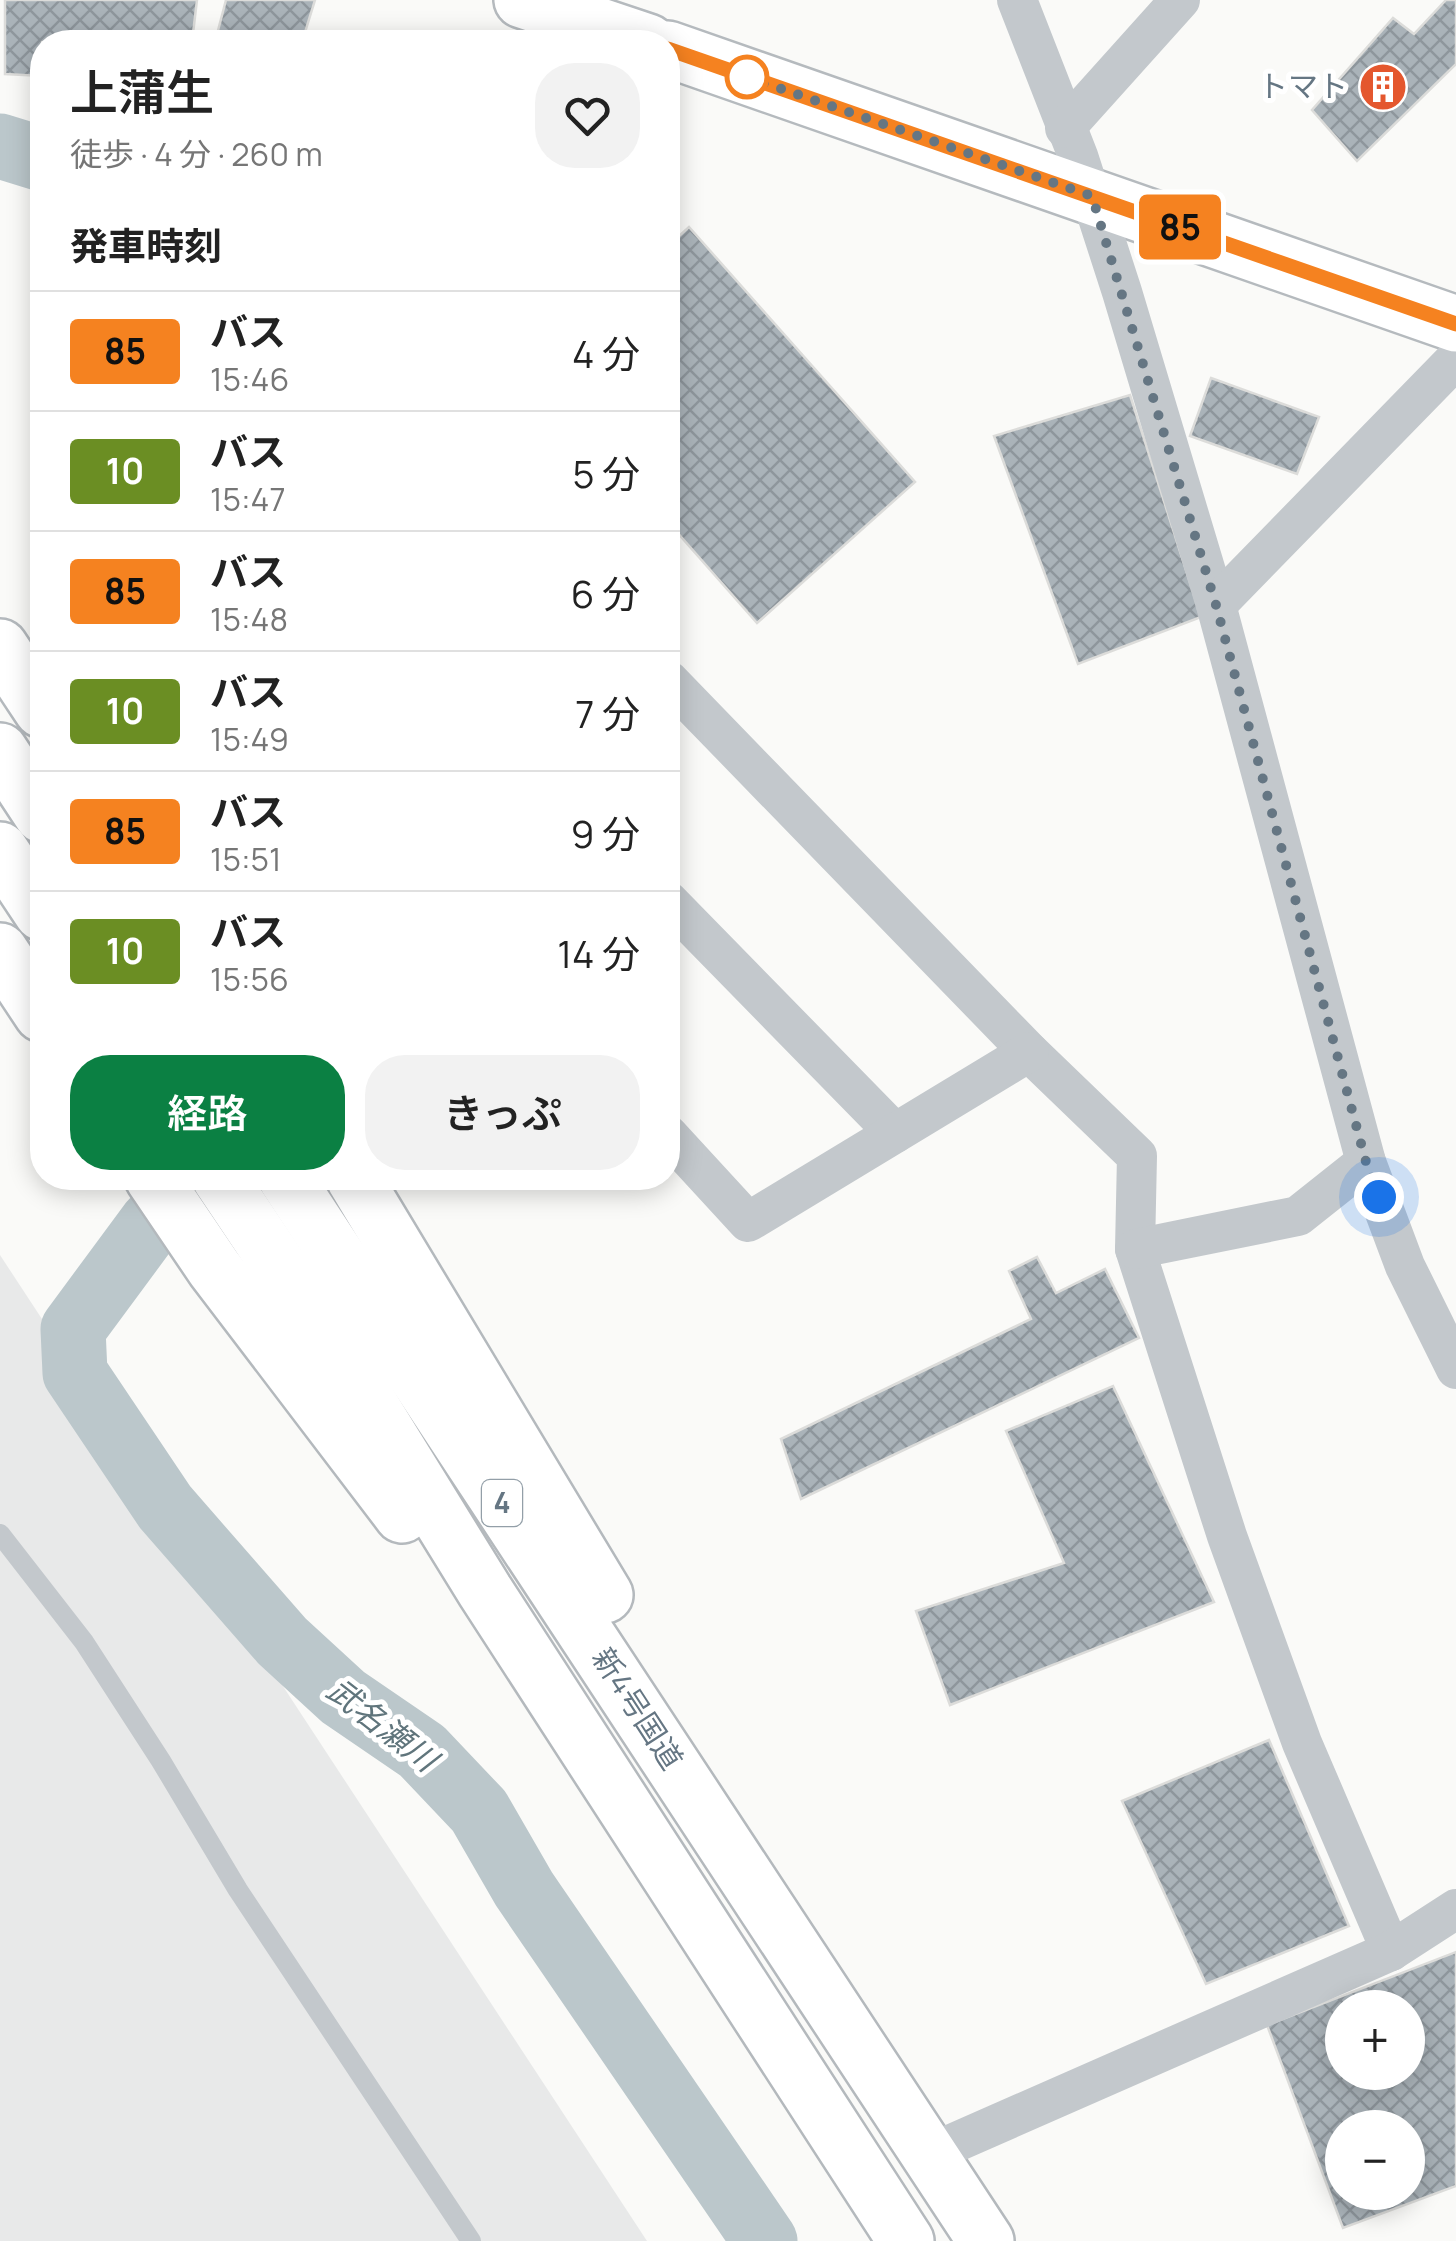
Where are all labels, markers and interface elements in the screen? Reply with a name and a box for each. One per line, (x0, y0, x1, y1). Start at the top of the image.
unlabelled marker (726, 56, 768, 98)
text: 上蒲生 (70, 59, 214, 124)
building icon: トマト (1357, 61, 1409, 113)
button: heart (535, 63, 640, 168)
place label: トマト (1258, 65, 1348, 106)
text: 徒歩 · 4 分 · 260 m (70, 132, 323, 176)
line badge: 85 (1135, 194, 1225, 260)
text: 85 (1159, 203, 1201, 251)
text: 発車時刻 (70, 219, 222, 271)
text: バス (210, 305, 286, 357)
text: 85 (104, 327, 146, 375)
text: 4 分 (572, 327, 640, 379)
text: 15:46 (210, 357, 289, 401)
text: バス (210, 425, 286, 477)
text: 10 (106, 447, 144, 495)
text: 5 分 (572, 447, 640, 499)
text: 15:47 (210, 477, 285, 521)
text: バス (210, 545, 286, 597)
text: 85 (104, 567, 146, 615)
text: 6 分 (571, 567, 640, 619)
text: 15:48 (210, 597, 288, 641)
text: バス (210, 665, 286, 717)
text: 10 (106, 687, 144, 735)
text: 7 分 (575, 687, 640, 739)
text: 15:49 (210, 717, 289, 761)
text: バス (210, 785, 286, 837)
text: 85 (104, 807, 146, 855)
text: 9 分 (571, 807, 640, 859)
text: 15:51 (210, 837, 282, 881)
text: バス (210, 905, 286, 957)
text: 10 (106, 927, 144, 975)
text: 14 分 (557, 927, 640, 979)
text: 15:56 (210, 957, 289, 1001)
button: 経路 (70, 1055, 345, 1170)
button: きっぷ (365, 1055, 640, 1170)
your location (1354, 1172, 1404, 1222)
road number: 4 (482, 1480, 522, 1526)
street label: 新4号国道 (584, 1639, 693, 1777)
water label: 武名瀬川 (319, 1667, 449, 1783)
map controls (1325, 1990, 1425, 2210)
button: + (1325, 1990, 1425, 2090)
button: − (1325, 2110, 1425, 2210)

